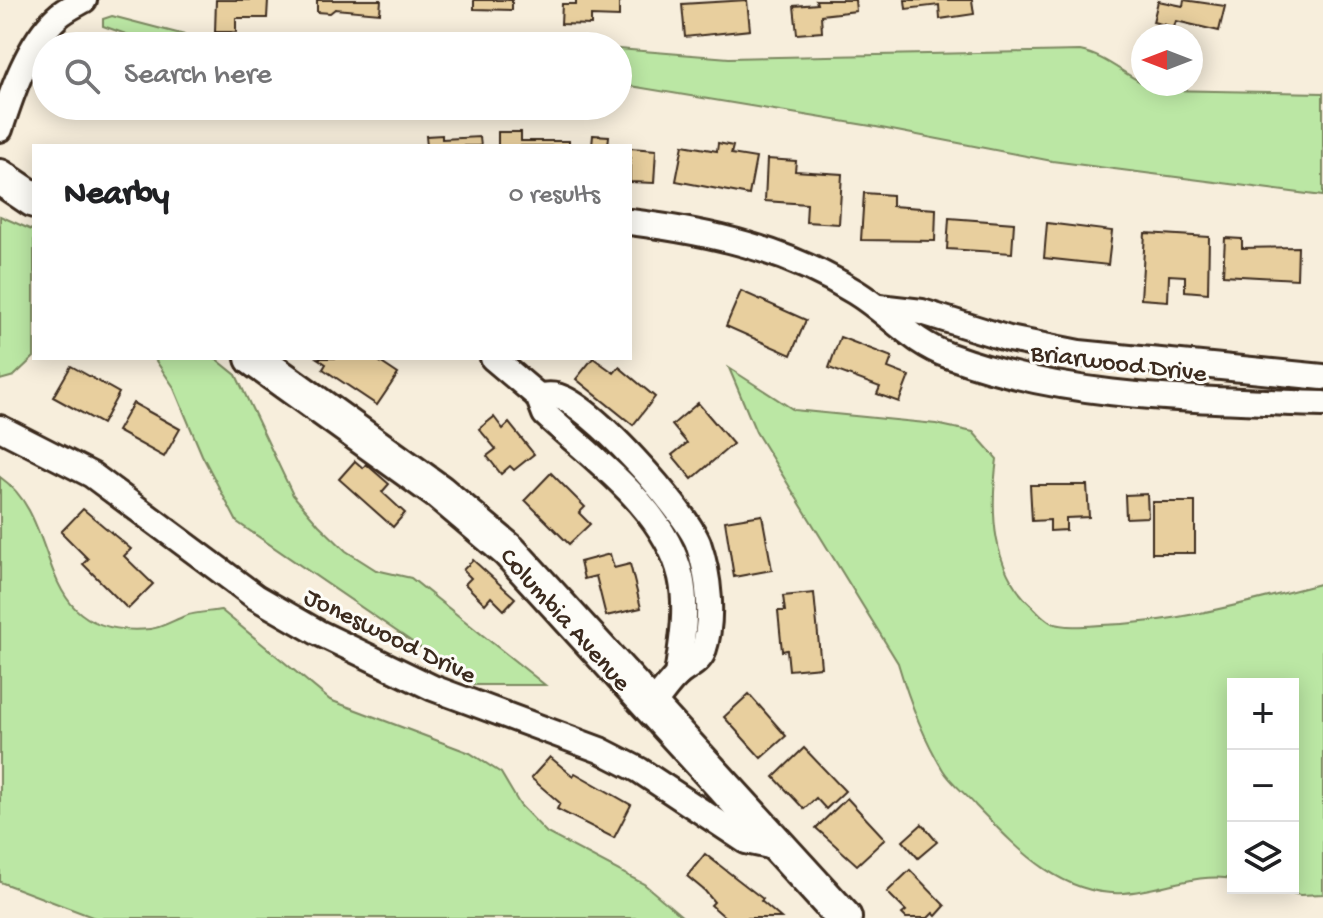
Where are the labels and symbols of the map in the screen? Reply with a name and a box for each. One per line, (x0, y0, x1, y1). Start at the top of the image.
north arrow (1131, 24, 1203, 96)
street label: Briarwood Drive (1028, 339, 1209, 392)
street label: Columbia Avenue (491, 543, 636, 699)
street label: Joneswood Drive (298, 583, 481, 693)

